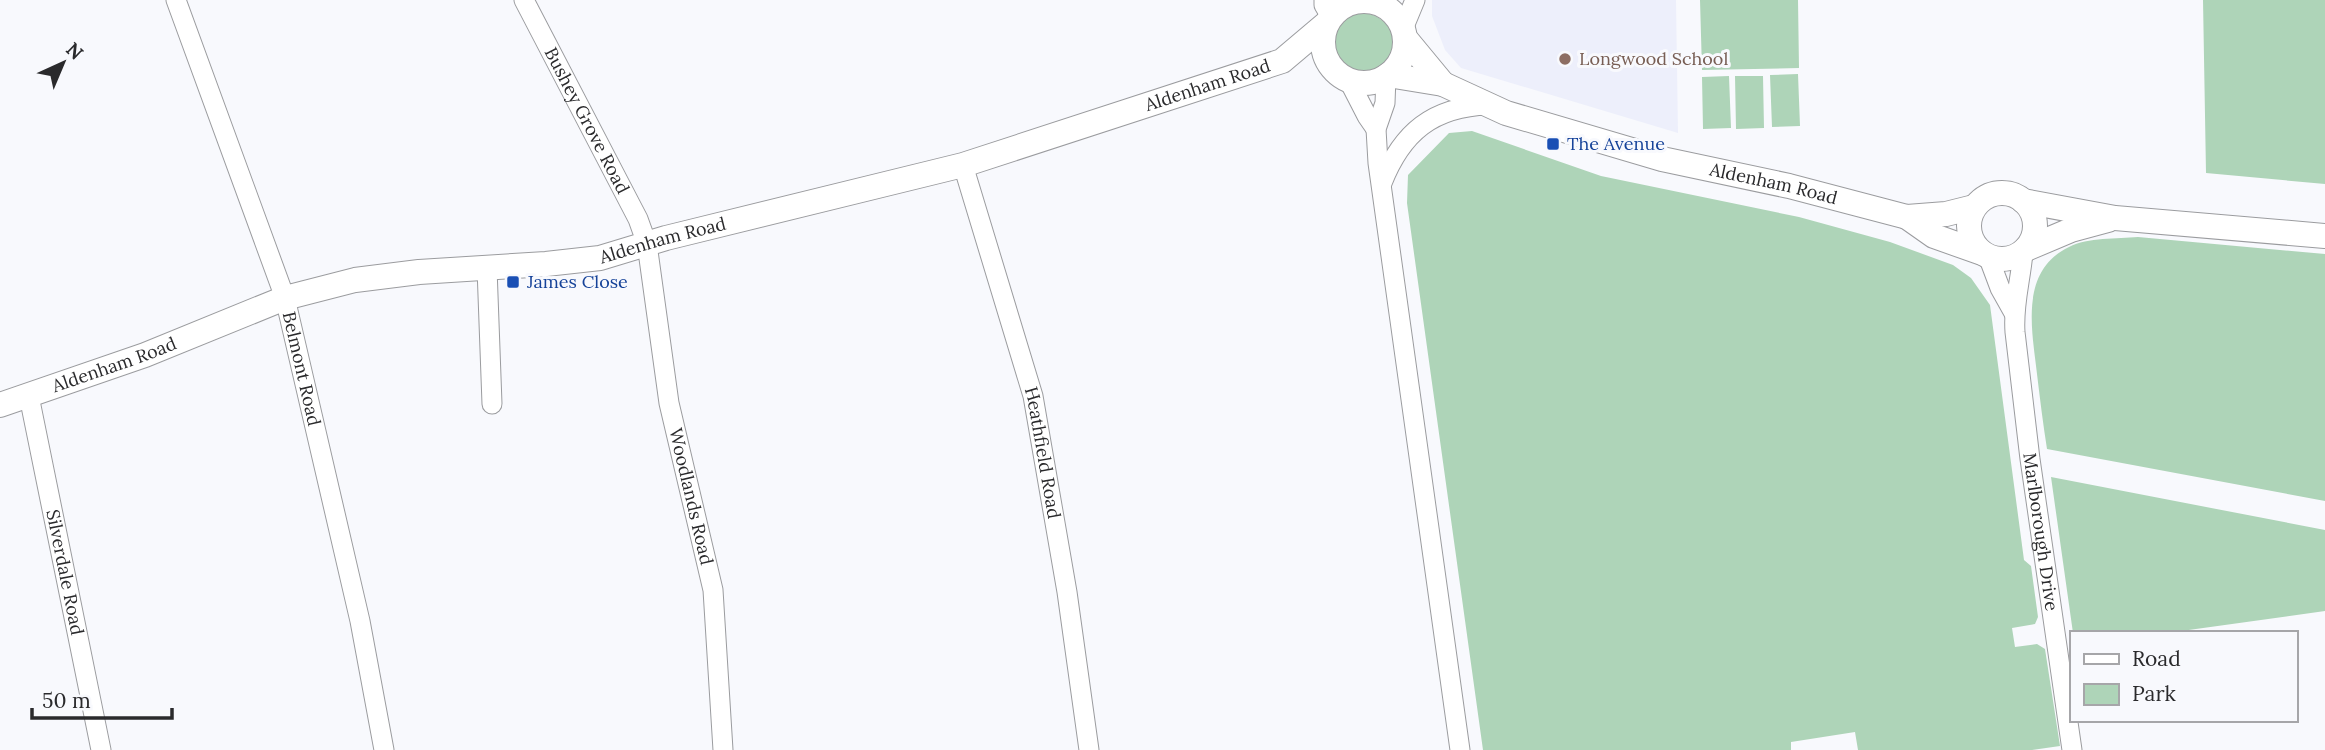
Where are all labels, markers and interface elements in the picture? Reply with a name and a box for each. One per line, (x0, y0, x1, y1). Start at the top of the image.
north arrow (28, 28, 98, 98)
text: N (61, 37, 89, 65)
street label: Bushey Grove Road (540, 43, 635, 198)
place label: Longwood School (1579, 47, 1728, 70)
marker: Longwood School (1557, 51, 1573, 67)
street label: Aldenham Road (1141, 54, 1273, 116)
place label: The Avenue (1567, 132, 1665, 155)
marker: The Avenue (1545, 136, 1561, 152)
street label: Aldenham Road (1707, 157, 1840, 209)
street label: Aldenham Road (595, 212, 728, 269)
place label: James Close (526, 270, 628, 293)
marker: James Close (505, 274, 521, 290)
street label: Belmont Road (278, 309, 326, 428)
street label: Aldenham Road (48, 331, 180, 398)
street label: Heathfield Road (1020, 384, 1066, 521)
street label: Woodlands Road (664, 426, 719, 567)
street label: Marlborough Drive (2018, 451, 2064, 613)
street label: Silverdale Road (41, 507, 89, 637)
legend (2070, 631, 2297, 722)
text: Road (2132, 645, 2181, 672)
scale bar (32, 676, 172, 720)
text: Park (2132, 680, 2176, 707)
text: 50 m (42, 687, 91, 714)

